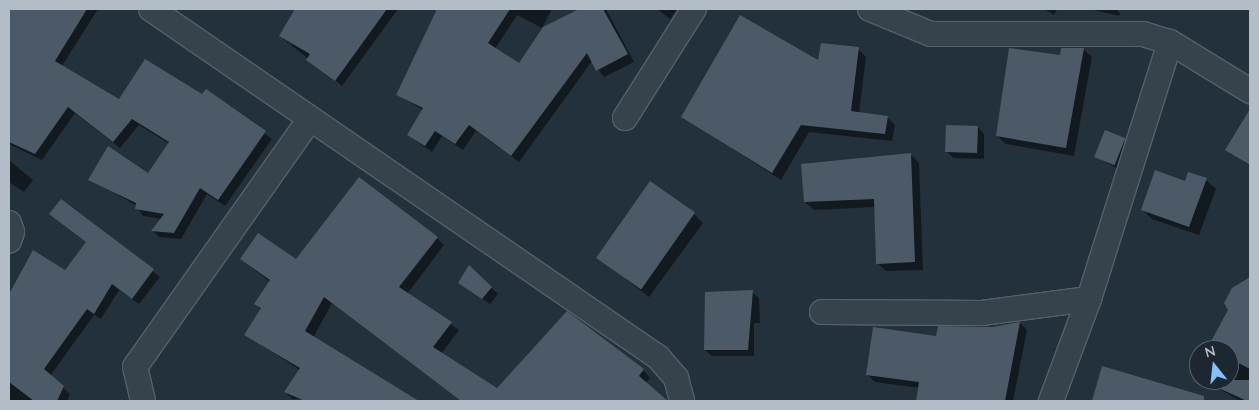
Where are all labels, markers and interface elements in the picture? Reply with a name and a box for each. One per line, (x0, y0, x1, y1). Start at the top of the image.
north arrow (1189, 340, 1239, 390)
text: N (1203, 341, 1218, 362)

